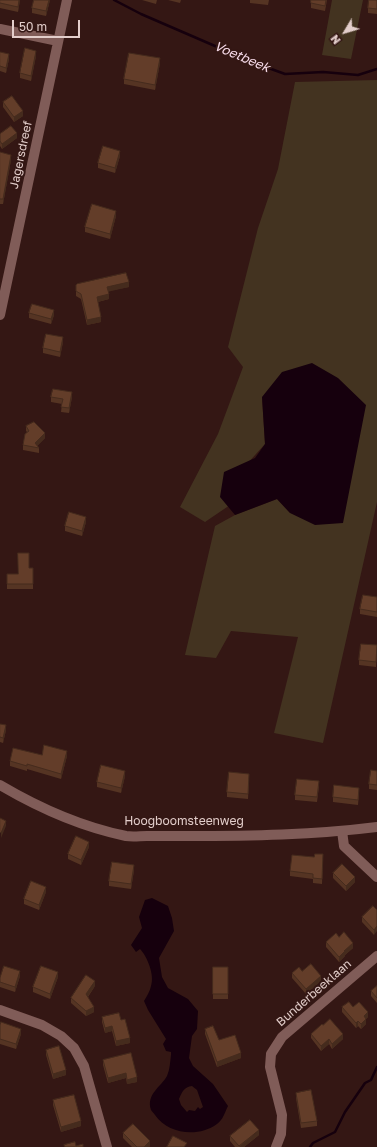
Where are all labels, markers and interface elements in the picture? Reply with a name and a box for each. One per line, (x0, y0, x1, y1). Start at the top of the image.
scale bar (14, 12, 82, 38)
north arrow (325, 12, 365, 52)
text: 50 m (19, 19, 47, 34)
text: N (327, 32, 343, 47)
water label: Voetbeek (212, 38, 272, 76)
street label: Jagersdreef (7, 120, 35, 190)
street label: Hoogboomsteenweg (124, 814, 244, 828)
street label: Bunderbeeklaan (274, 957, 354, 1029)

